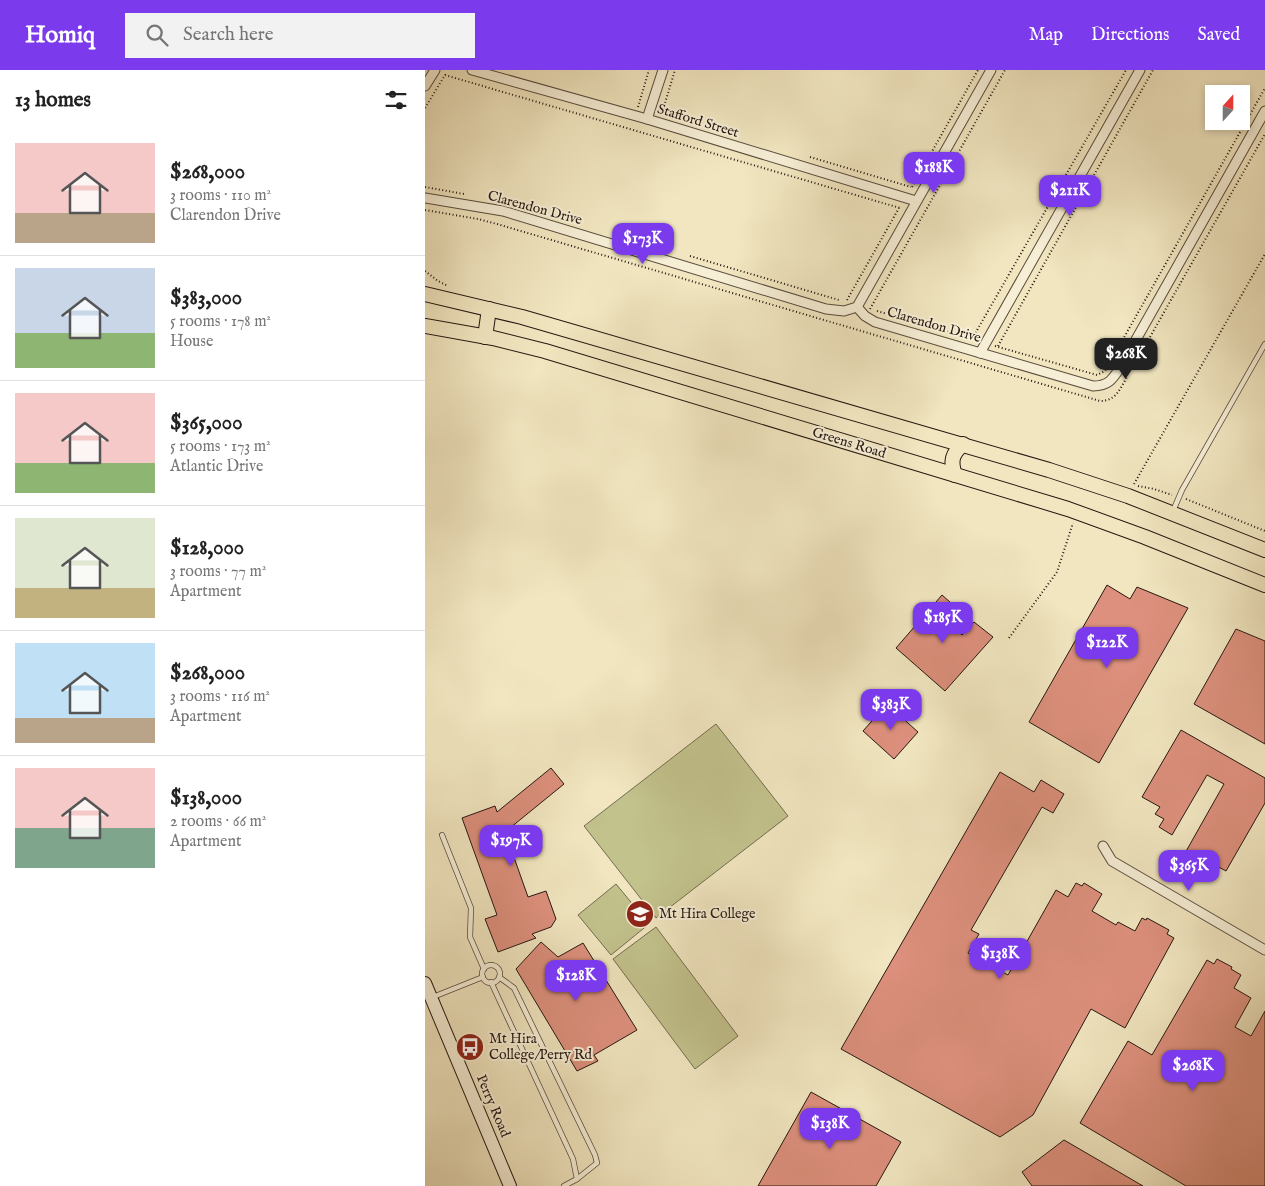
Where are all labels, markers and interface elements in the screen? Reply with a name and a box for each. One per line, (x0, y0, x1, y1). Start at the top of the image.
search box (125, 13, 475, 58)
text: Homiq (25, 20, 95, 51)
icon: search (143, 21, 171, 49)
text: Search here (183, 23, 274, 47)
text: Map (1029, 24, 1063, 47)
text: Directions (1091, 24, 1169, 47)
text: Saved (1197, 24, 1240, 47)
north arrow (1205, 85, 1250, 130)
map controls (1205, 85, 1250, 130)
icon: filters (382, 86, 410, 114)
text: 13 homes (15, 87, 91, 114)
street label: Stafford Street (655, 100, 741, 142)
pin: $188K (899, 152, 969, 194)
text: $188K (915, 158, 953, 178)
text: $268,000 (170, 159, 245, 186)
icon: home (55, 163, 115, 223)
pin: $211K (1035, 174, 1105, 217)
text: $211K (1050, 181, 1090, 201)
text: 3 rooms · 110 m² (170, 186, 271, 206)
street label: Clarendon Drive (486, 187, 585, 229)
text: Clarendon Drive (170, 206, 281, 226)
pin: $173K (608, 222, 678, 265)
text: $173K (623, 229, 663, 249)
text: $383,000 (170, 285, 242, 312)
icon: home (55, 288, 115, 348)
street label: Clarendon Drive (885, 303, 984, 347)
text: 5 rooms · 178 m² (170, 312, 271, 332)
text: House (170, 332, 213, 352)
pin: $268K (1091, 338, 1161, 380)
text: $268K (1106, 344, 1146, 364)
text: $365,000 (170, 410, 242, 437)
icon: home (55, 413, 115, 473)
street label: Greens Road (810, 423, 889, 463)
text: 5 rooms · 173 m² (170, 437, 271, 457)
text: Atlantic Drive (170, 457, 263, 477)
text: $128,000 (170, 535, 244, 562)
icon: home (55, 538, 115, 598)
text: 3 rooms · 77 m² (170, 562, 266, 582)
text: Apartment (170, 582, 241, 602)
pin: $185K (908, 602, 978, 644)
text: $185K (924, 608, 962, 628)
pin: $122K (1072, 626, 1142, 669)
text: $122K (1086, 633, 1128, 653)
text: $268,000 (170, 660, 245, 687)
icon: home (55, 663, 115, 723)
text: 3 rooms · 116 m² (170, 687, 270, 707)
pin: $383K (856, 688, 926, 731)
text: $383K (872, 695, 910, 715)
text: Apartment (170, 707, 241, 727)
text: $138,000 (170, 785, 242, 812)
icon: home (55, 788, 115, 848)
text: 2 rooms · 66 m² (170, 812, 266, 832)
pin: $197K (476, 824, 546, 867)
text: $197K (491, 831, 531, 851)
text: Apartment (170, 832, 241, 852)
pin: $365K (1154, 850, 1224, 892)
text: $365K (1170, 856, 1208, 876)
school or university icon: Mt Hira College (625, 899, 655, 929)
place label: Mt Hira College (659, 905, 756, 923)
pin: $138K (965, 938, 1035, 980)
text: $138K (981, 944, 1019, 964)
pin: $128K (541, 960, 611, 1002)
text: $128K (556, 966, 596, 986)
place label: Mt Hira College/Perry Rd (489, 1030, 592, 1064)
bus stop icon: Mt Hira College/Perry Rd (455, 1032, 485, 1062)
pin: $268K (1158, 1050, 1228, 1092)
text: $268K (1173, 1056, 1213, 1076)
street label: Perry Road (472, 1072, 514, 1140)
pin: $138K (795, 1108, 865, 1150)
text: $138K (811, 1114, 849, 1134)

